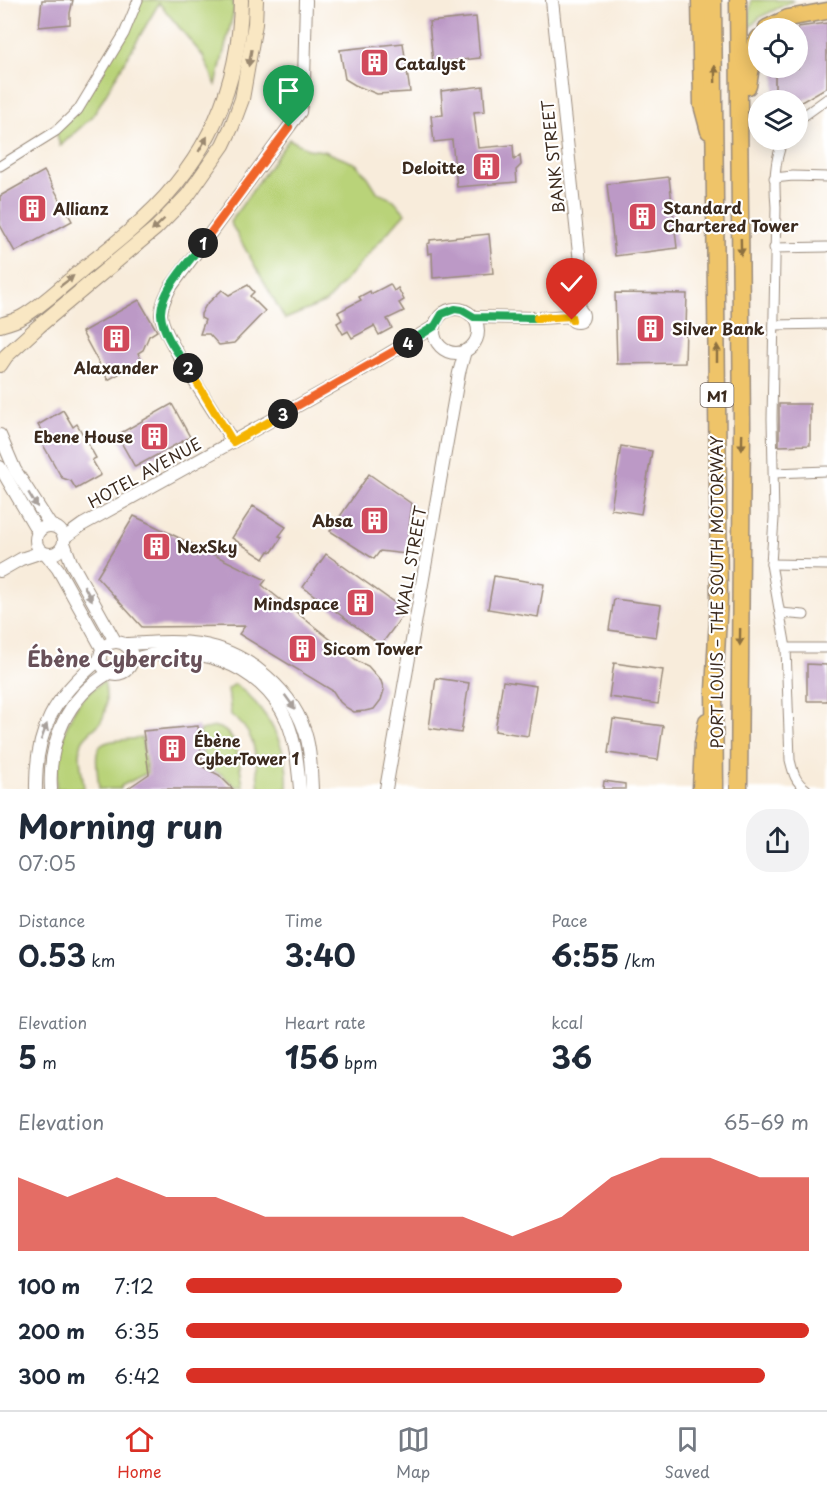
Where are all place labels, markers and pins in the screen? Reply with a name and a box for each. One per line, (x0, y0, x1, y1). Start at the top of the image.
building icon: Catalyst (358, 47, 390, 79)
place label: Catalyst (395, 51, 466, 75)
pin (263, 65, 314, 127)
building icon: Deloitte (470, 151, 502, 183)
place label: Deloitte (402, 155, 465, 179)
building icon: Allianz (16, 192, 48, 224)
place label: Standard Chartered Tower (663, 195, 799, 237)
place label: Allianz (52, 196, 109, 220)
building icon: Standard Chartered Tower (626, 200, 658, 232)
pin: 1 (188, 228, 218, 258)
pin (546, 258, 597, 320)
building icon: Silver Bank (635, 312, 667, 344)
place label: Silver Bank (672, 316, 765, 340)
building icon: Alaxander (100, 323, 132, 355)
pin: 4 (393, 328, 423, 358)
pin: 2 (173, 353, 203, 383)
place label: Alaxander (73, 355, 159, 379)
pin: 3 (268, 399, 298, 429)
building icon: Ebene House (138, 420, 170, 452)
place label: Ebene House (34, 424, 133, 448)
building icon: Absa (358, 504, 390, 536)
place label: Absa (312, 508, 353, 532)
building icon: NexSky (140, 530, 172, 562)
place label: NexSky (177, 534, 237, 558)
building icon: Mindspace (344, 587, 376, 619)
place label: Mindspace (253, 591, 339, 615)
building icon: Sicom Tower (286, 632, 318, 664)
place label: Sicom Tower (323, 636, 423, 660)
place label: Ébène CyberTower 1 (194, 728, 299, 770)
building icon: Ébène CyberTower 1 (157, 733, 189, 765)

